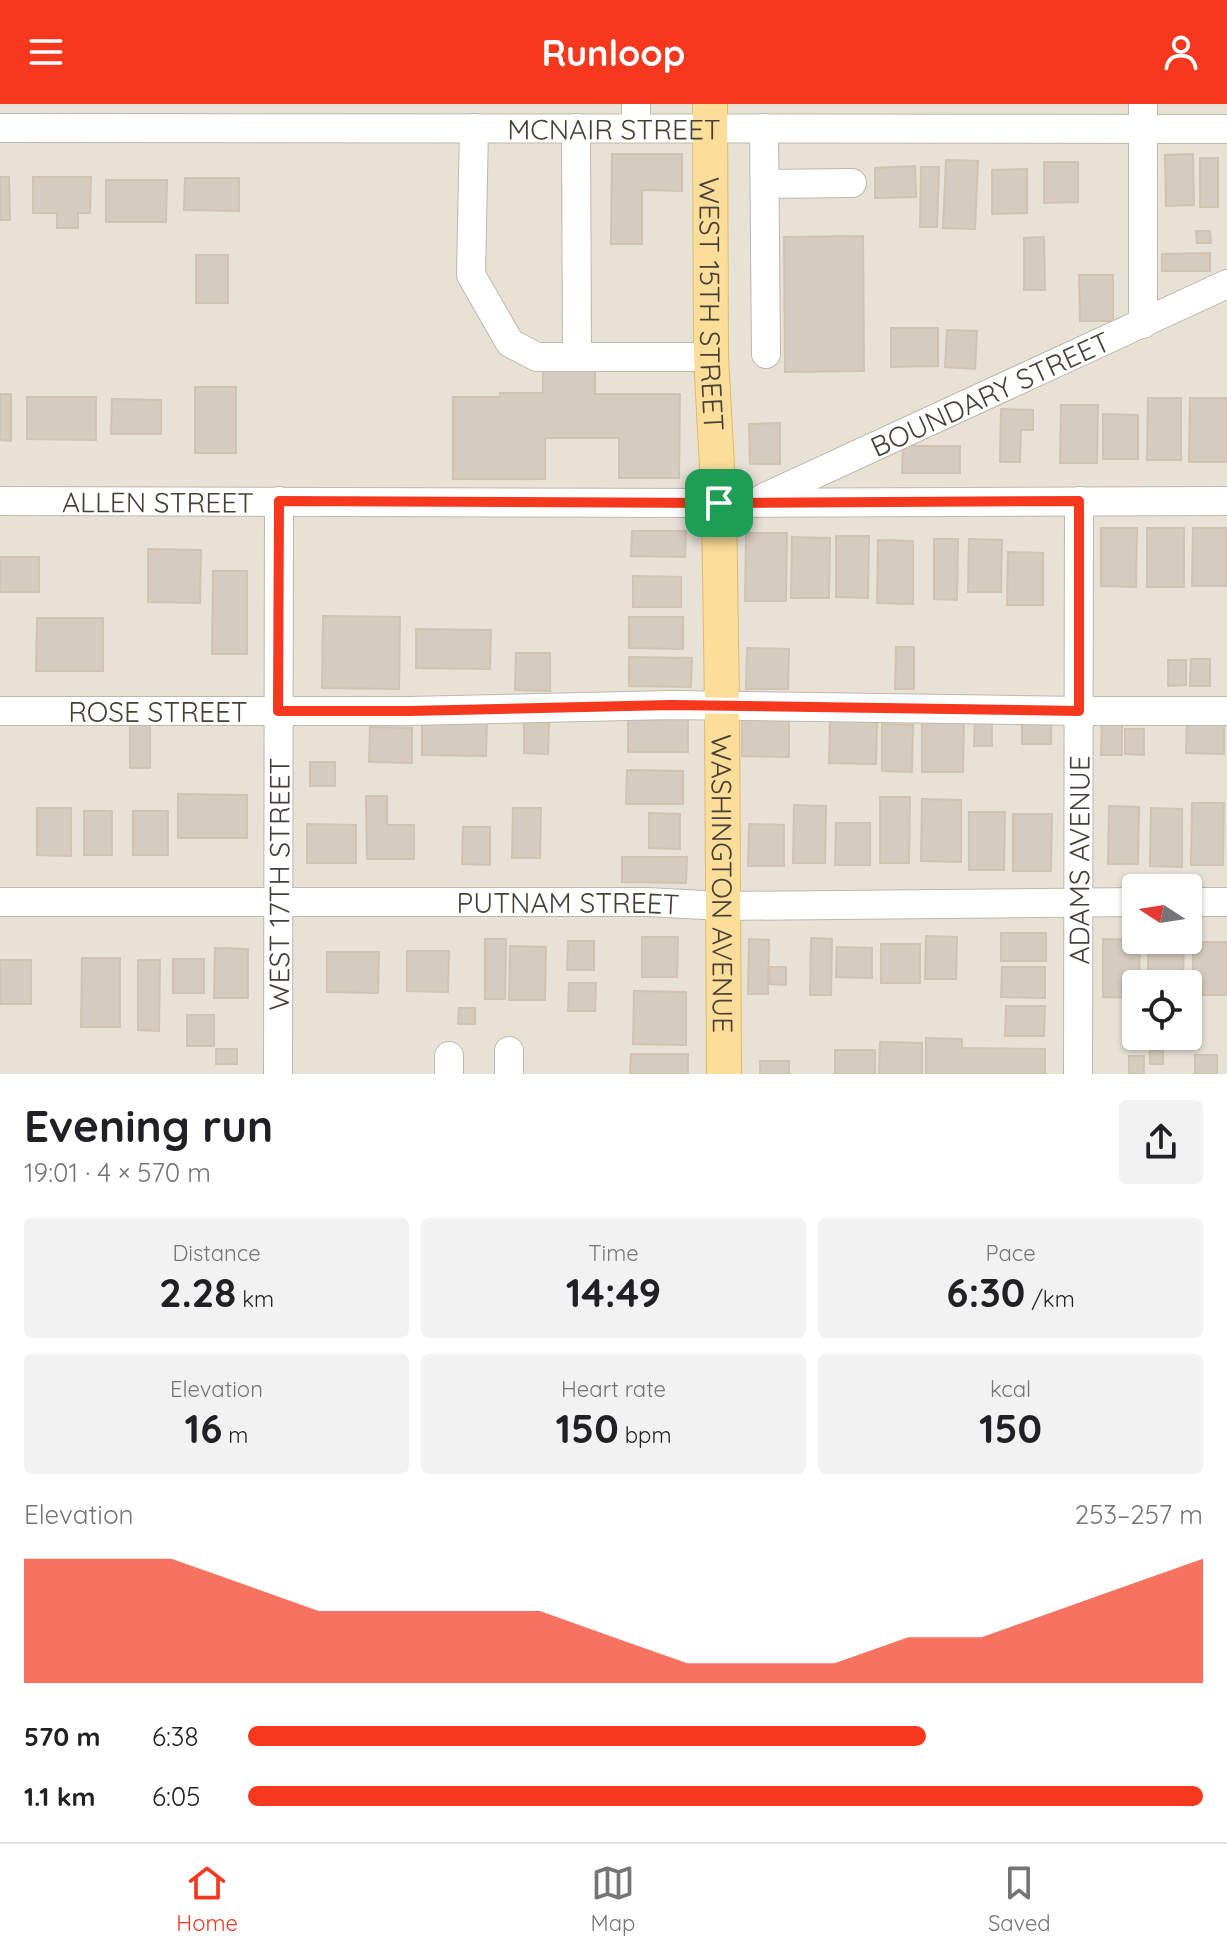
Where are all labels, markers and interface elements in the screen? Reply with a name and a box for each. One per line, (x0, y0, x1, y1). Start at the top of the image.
icon: menu (24, 30, 68, 74)
text: Runloop (542, 30, 685, 75)
icon: person (1159, 30, 1203, 74)
street label: MCNAIR STREET (507, 111, 721, 146)
street label: WEST 15TH STREET (693, 177, 733, 432)
street label: BOUNDARY STREET (865, 323, 1115, 464)
pin (685, 469, 753, 537)
icon: arrive (697, 481, 741, 525)
street label: ALLEN STREET (62, 484, 254, 519)
street label: ROSE STREET (68, 694, 248, 729)
street label: WASHINGTON AVENUE (705, 734, 741, 1033)
street label: ADAMS AVENUE (1061, 755, 1096, 965)
street label: WEST 17TH STREET (261, 757, 296, 1011)
north arrow (1122, 874, 1202, 954)
map controls (1122, 874, 1202, 1050)
street label: PUTNAM STREET (456, 885, 680, 921)
button: locate (1122, 970, 1202, 1050)
text: Evening run (24, 1098, 273, 1153)
button: share (1119, 1100, 1203, 1184)
text: 19:01 · 4 × 570 m (24, 1156, 211, 1189)
text: Distance (172, 1239, 261, 1267)
text: Time (588, 1239, 639, 1267)
text: Pace (985, 1239, 1036, 1267)
text: 2.28 (159, 1267, 236, 1317)
text: 14:49 (566, 1267, 661, 1317)
text: 6:30 (946, 1267, 1025, 1317)
text: km (236, 1285, 274, 1313)
text: /km (1025, 1285, 1075, 1313)
text: Elevation (170, 1375, 263, 1403)
text: Heart rate (561, 1375, 666, 1403)
text: kcal (990, 1375, 1031, 1403)
text: 16 (185, 1403, 222, 1453)
text: 150 (556, 1403, 619, 1453)
text: 150 (979, 1403, 1042, 1453)
text: m (222, 1421, 248, 1449)
text: bpm (619, 1421, 671, 1449)
text: Elevation (24, 1498, 134, 1531)
text: 253–257 m (1075, 1498, 1203, 1531)
text: 570 m (24, 1720, 100, 1753)
text: 6:38 (152, 1720, 199, 1753)
text: 1.1 km (24, 1780, 95, 1813)
text: 6:05 (152, 1780, 201, 1813)
tab: Home (176, 1861, 238, 1937)
tab: Map (591, 1861, 635, 1937)
tab: Saved (988, 1861, 1051, 1937)

